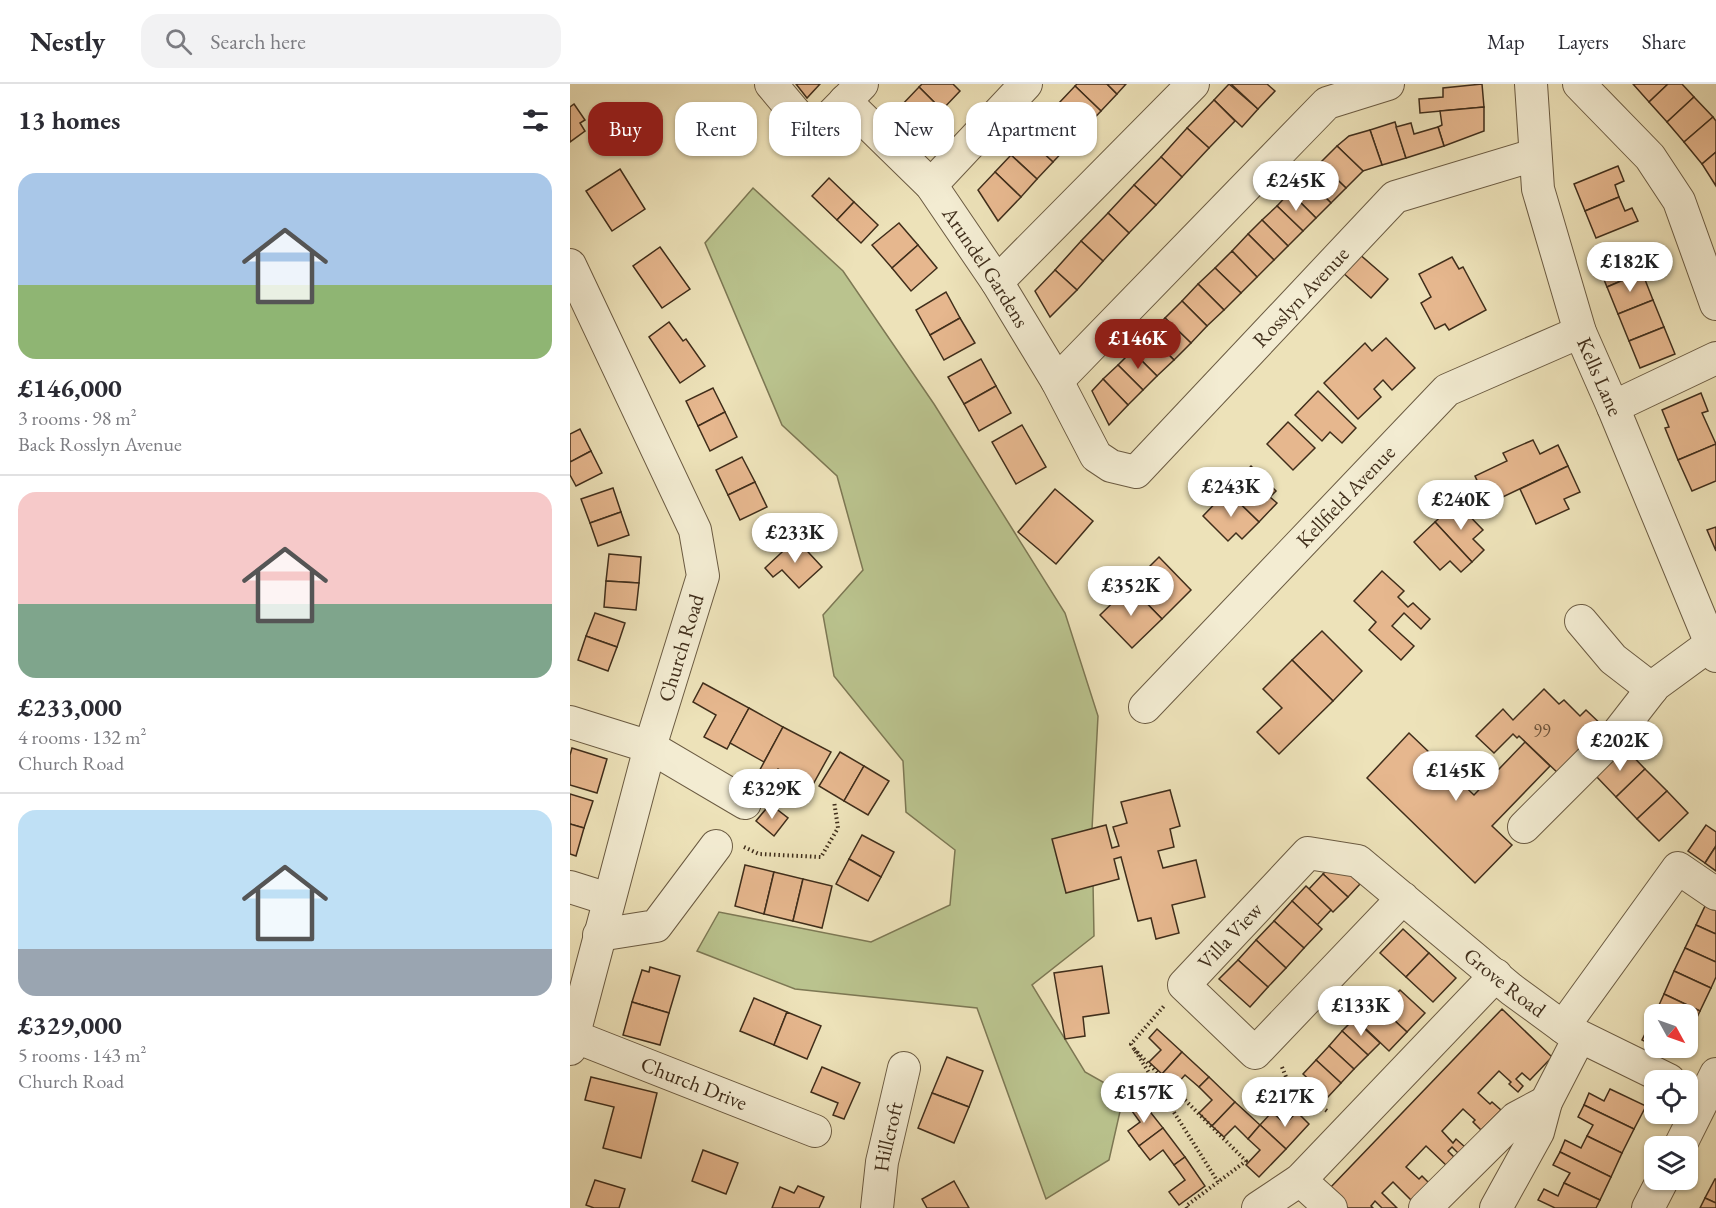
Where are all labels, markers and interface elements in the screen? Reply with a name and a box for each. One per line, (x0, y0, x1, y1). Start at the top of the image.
search box (141, 14, 561, 68)
text: Nestly (30, 23, 105, 59)
icon: search (162, 25, 195, 58)
text: Search here (210, 27, 306, 56)
text: Map (1487, 28, 1525, 55)
text: Layers (1558, 28, 1609, 55)
text: Share (1642, 28, 1686, 55)
chip: Buy (588, 102, 663, 156)
chip: Rent (675, 102, 757, 156)
chip: Filters (769, 102, 861, 156)
chip: New (873, 102, 954, 156)
chip: Apartment (966, 102, 1097, 156)
text: 13 homes (18, 103, 120, 137)
icon: filters (519, 104, 552, 137)
pin: £245K (1254, 161, 1338, 212)
text: £245K (1267, 167, 1325, 193)
street label: Arundel Gardens (936, 200, 1036, 333)
icon: home (231, 212, 339, 320)
street label: Rosslyn Avenue (1246, 240, 1354, 353)
pin: £182K (1588, 242, 1672, 293)
text: £182K (1601, 248, 1659, 274)
pin: £146K (1096, 319, 1180, 370)
text: £146K (1109, 325, 1167, 351)
street label: Kells Lane (1571, 333, 1629, 420)
text: £146,000 (18, 371, 122, 405)
text: 3 rooms · 98 m² (18, 405, 137, 431)
text: Back Rosslyn Avenue (18, 431, 182, 457)
street label: Kellfield Avenue (1290, 439, 1401, 553)
pin: £243K (1189, 467, 1273, 518)
text: £243K (1202, 473, 1260, 499)
pin: £240K (1419, 480, 1503, 531)
text: £240K (1432, 486, 1490, 512)
pin: £233K (753, 513, 837, 564)
text: £233K (766, 519, 824, 545)
icon: home (231, 531, 339, 639)
pin: £352K (1089, 566, 1173, 617)
text: £352K (1102, 572, 1160, 598)
street label: Church Road (651, 590, 710, 705)
text: £233,000 (18, 690, 122, 724)
house number: 99 (1533, 719, 1551, 742)
pin: £202K (1578, 721, 1662, 772)
text: 4 rooms · 132 m² (18, 724, 146, 750)
text: £202K (1591, 727, 1649, 753)
text: Church Road (18, 750, 124, 776)
pin: £145K (1414, 751, 1498, 802)
text: £145K (1427, 757, 1485, 783)
pin: £329K (730, 769, 814, 820)
text: £329K (743, 775, 801, 801)
icon: home (231, 849, 339, 957)
street label: Villa View (1192, 896, 1268, 975)
street label: Grove Road (1458, 941, 1552, 1023)
pin: £133K (1319, 986, 1403, 1037)
text: £133K (1332, 992, 1390, 1018)
north arrow (1644, 1004, 1698, 1058)
map controls (1644, 1004, 1698, 1190)
text: £329,000 (18, 1008, 122, 1042)
text: 5 rooms · 143 m² (18, 1042, 146, 1068)
street label: Church Drive (637, 1050, 751, 1116)
text: Church Road (18, 1068, 124, 1094)
button: locate (1644, 1070, 1698, 1124)
pin: £157K (1102, 1073, 1186, 1124)
pin: £217K (1243, 1077, 1327, 1128)
text: £157K (1115, 1079, 1173, 1105)
text: £217K (1256, 1083, 1314, 1109)
street label: Hillcroft (867, 1099, 909, 1173)
button: layers (1644, 1136, 1698, 1190)

